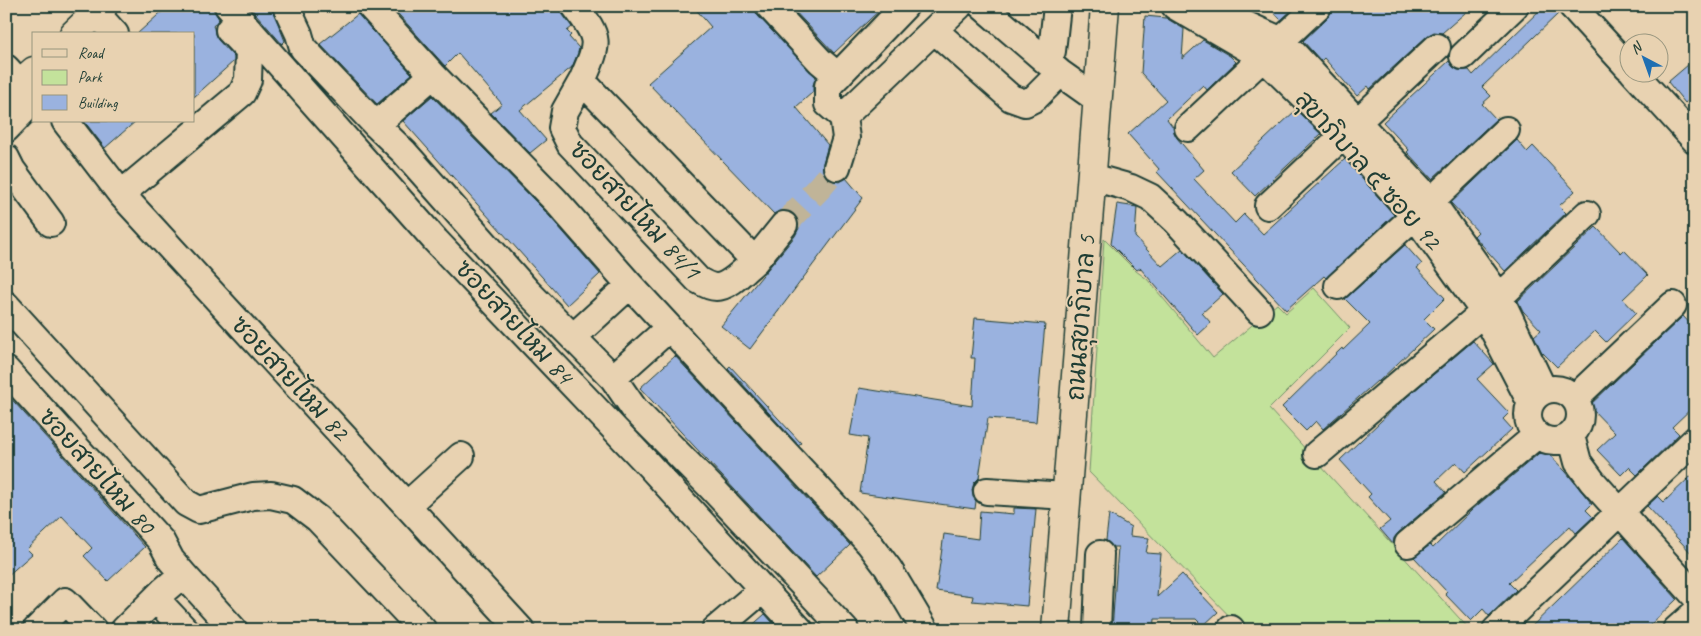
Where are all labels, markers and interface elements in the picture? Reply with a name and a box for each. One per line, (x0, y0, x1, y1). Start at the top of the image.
legend (32, 32, 195, 122)
north arrow (1618, 32, 1668, 82)
text: N (1627, 38, 1646, 58)
text: Road (78, 44, 105, 63)
text: Park (78, 68, 103, 87)
street label: สุขาภิบาล ๕ ซอย 92 (1287, 84, 1449, 259)
text: Building (78, 94, 118, 113)
street label: ซอยสายไหม 84/1 (562, 133, 710, 288)
street label: ถนนสุขาภิบาล 5 (1059, 232, 1105, 402)
street label: ซอยสายไหม 84 (448, 252, 583, 393)
street label: ซอยสายไหม 82 (224, 308, 358, 448)
street label: ซอยสายไหม 80 (32, 400, 164, 542)

